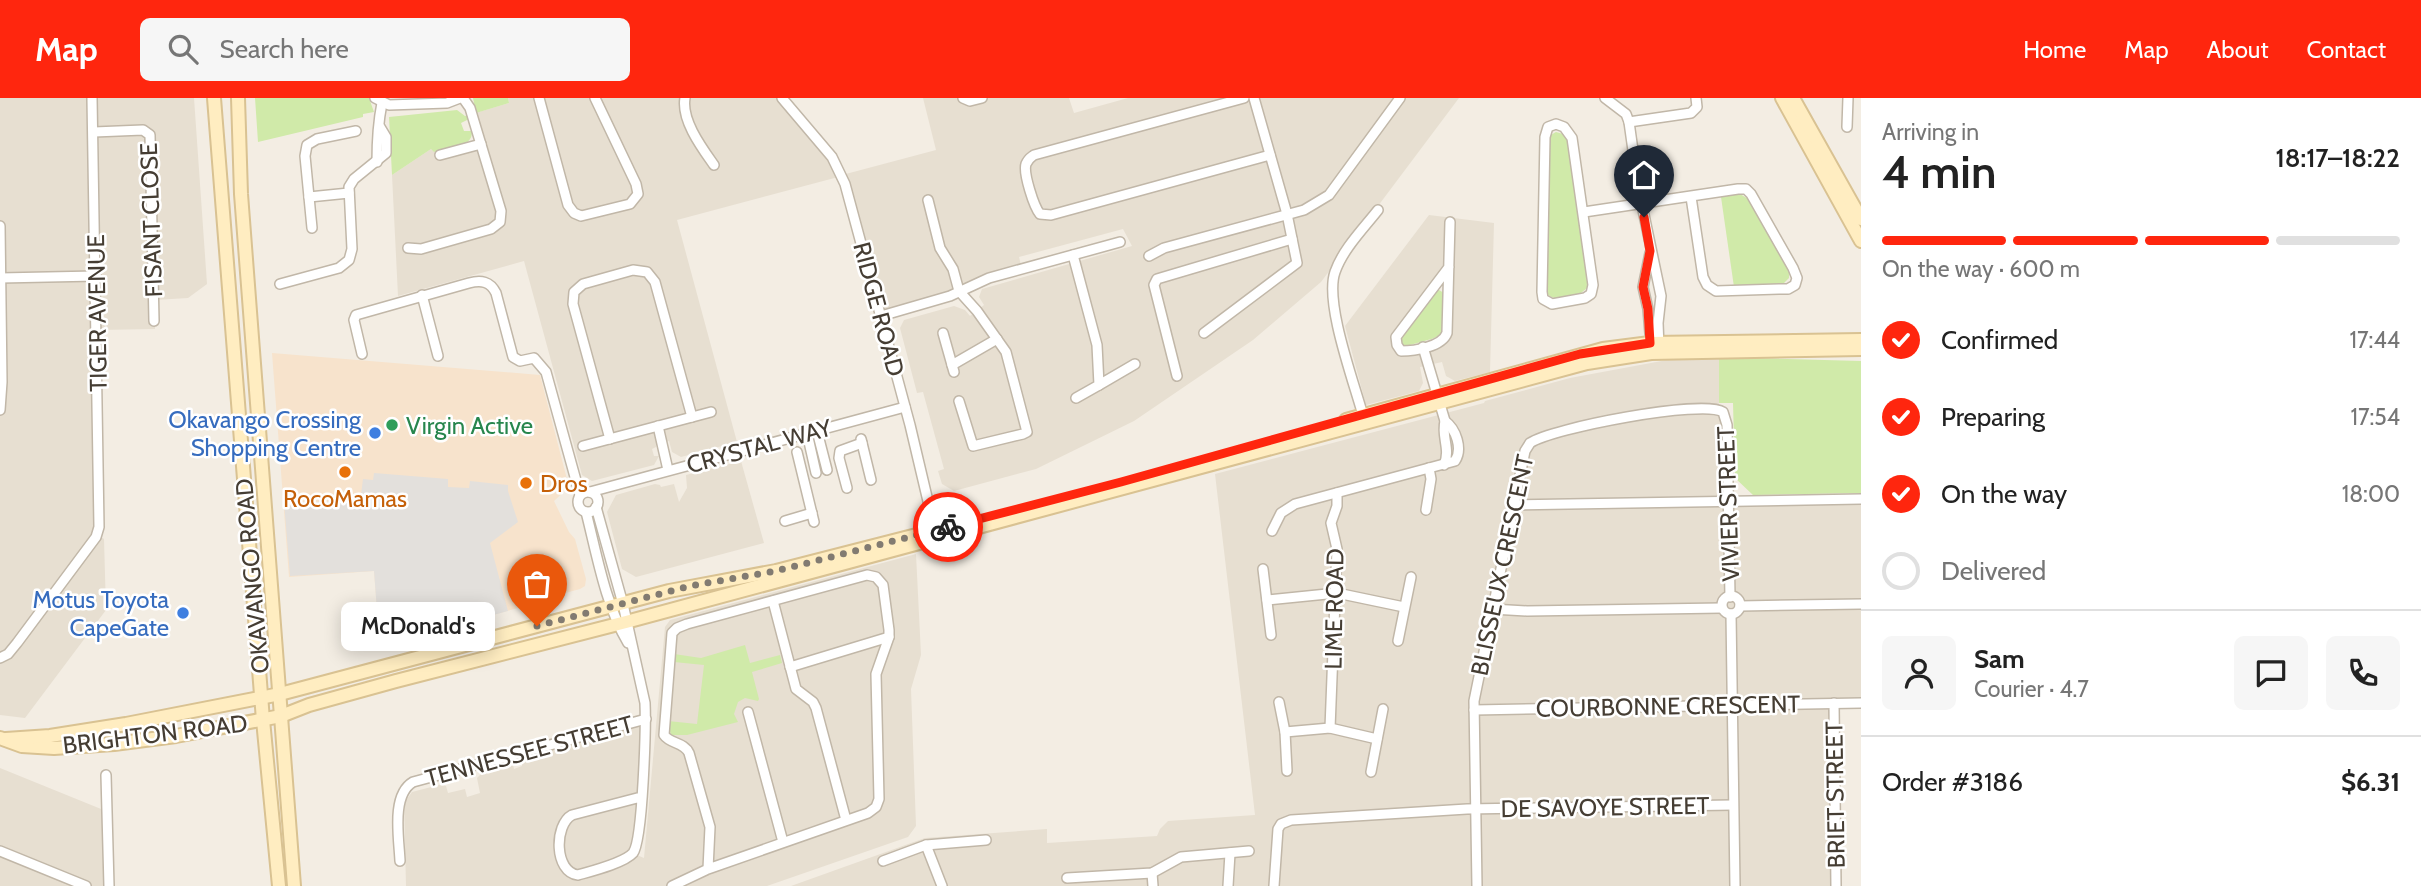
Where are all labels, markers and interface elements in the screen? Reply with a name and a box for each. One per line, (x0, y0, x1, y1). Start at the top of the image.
search box (140, 18, 630, 81)
text: Map (35, 29, 98, 69)
icon: search (164, 30, 202, 68)
text: Search here (220, 33, 349, 65)
text: Home (2023, 35, 2086, 64)
text: Map (2124, 35, 2169, 64)
text: About (2207, 35, 2269, 64)
text: Contact (2307, 35, 2386, 64)
text: Arriving in (1882, 118, 1979, 146)
street label: FISANT CLOSE (134, 142, 168, 298)
text: 18:17–18:22 (2276, 142, 2400, 174)
text: 4 min (1882, 144, 1996, 200)
pin (1614, 145, 1674, 217)
icon: home (1625, 156, 1663, 194)
street label: TIGER AVENUE (81, 234, 113, 392)
street label: RIDGE ROAD (847, 239, 911, 379)
text: On the way · 600 m (1882, 255, 2080, 283)
icon: check (1882, 321, 1920, 359)
text: Confirmed (1941, 324, 2058, 356)
text: 17:44 (2350, 326, 2400, 354)
icon: check (1882, 398, 1920, 436)
text: Preparing (1941, 401, 2045, 433)
text: 17:54 (2350, 403, 2400, 431)
place label: Okavango Crossing Shopping Centre (168, 405, 362, 462)
place label: Virgin Active (406, 411, 533, 440)
street label: CRYSTAL WAY (683, 413, 835, 479)
marker: Virgin Active (384, 417, 400, 433)
marker: Okavango Crossing Shopping Centre (367, 425, 383, 441)
street label: VIVIER STREET (1711, 426, 1745, 582)
street label: BLISSEUX CRESCENT (1464, 452, 1540, 678)
marker: RocoMamas (337, 464, 353, 480)
place label: Dros (540, 469, 588, 498)
marker: Dros (518, 475, 534, 491)
icon: check (1882, 475, 1920, 513)
street label: OKAVANGO ROAD (229, 477, 275, 675)
text: On the way (1941, 478, 2067, 510)
text: 18:00 (2342, 480, 2400, 508)
place label: RocoMamas (283, 484, 407, 513)
courier (913, 492, 983, 562)
icon: bike (929, 508, 967, 546)
street label: LIME ROAD (1318, 548, 1350, 670)
pin (507, 554, 567, 626)
text: Delivered (1941, 555, 2046, 587)
icon: bag (518, 565, 556, 603)
place label: Motus Toyota CapeGate (32, 585, 169, 642)
callout: McDonald's (341, 602, 495, 650)
marker: Motus Toyota CapeGate (175, 605, 191, 621)
text: McDonald's (361, 612, 475, 640)
button: person (1882, 636, 1956, 710)
button: chat (2234, 636, 2308, 710)
button: phone (2326, 636, 2400, 710)
text: Sam (1974, 643, 2025, 675)
text: Courier · 4.7 (1974, 675, 2089, 703)
street label: COURBONNE CRESCENT (1536, 689, 1801, 723)
street label: BRIGHTON ROAD (61, 708, 249, 760)
street label: TENNESSEE STREET (422, 709, 636, 793)
street label: BRIET STREET (1819, 721, 1851, 869)
text: Order #3186 (1882, 766, 2023, 798)
text: $6.31 (2341, 766, 2400, 798)
street label: DE SAVOYE STREET (1500, 791, 1710, 823)

